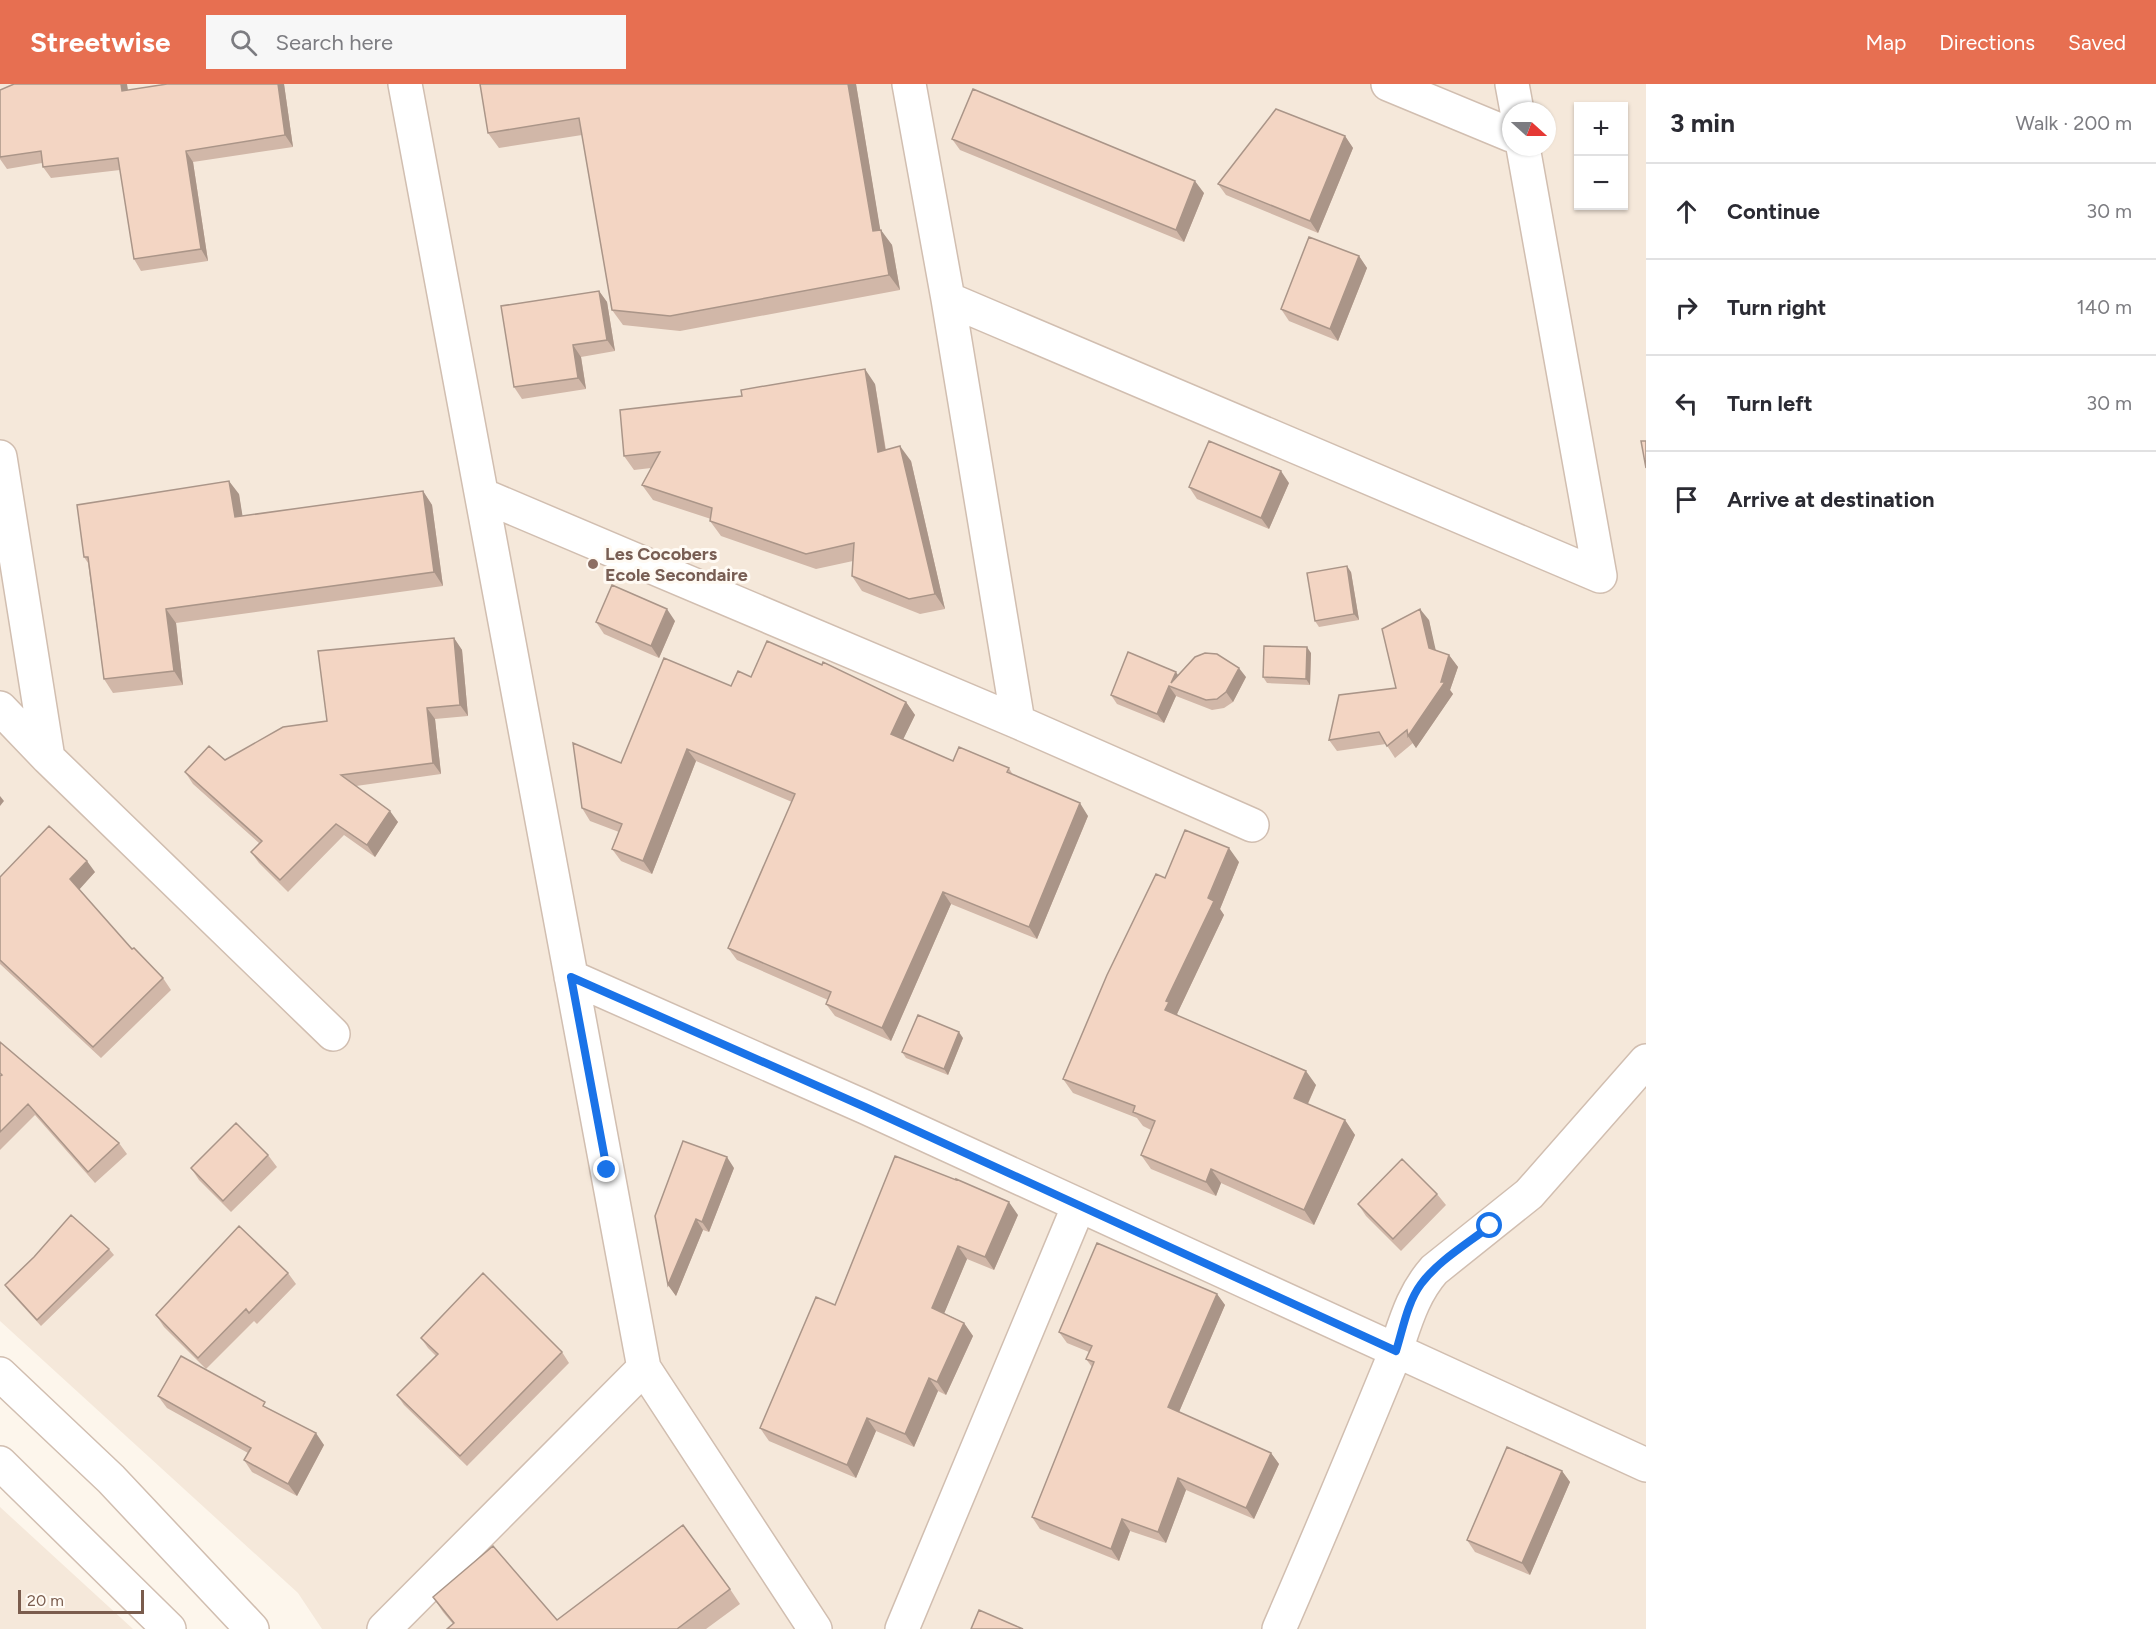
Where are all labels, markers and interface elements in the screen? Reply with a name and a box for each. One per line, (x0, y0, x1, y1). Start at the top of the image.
search box (206, 15, 626, 69)
text: Streetwise (30, 25, 170, 59)
icon: search (227, 26, 260, 59)
text: Search here (275, 29, 393, 56)
text: Map (1865, 30, 1906, 55)
text: Directions (1939, 30, 2035, 55)
text: Saved (2068, 30, 2126, 55)
north arrow (1502, 102, 1556, 156)
map controls (1574, 102, 1628, 210)
button: + (1574, 102, 1628, 156)
text: 3 min (1670, 107, 1735, 139)
text: Walk · 200 m (2016, 111, 2132, 135)
button: − (1574, 156, 1628, 210)
icon: ahead (1670, 195, 1703, 228)
text: Continue (1727, 198, 1820, 225)
text: 30 m (2086, 199, 2132, 223)
icon: right (1670, 291, 1703, 324)
text: Turn right (1727, 294, 1826, 321)
text: 140 m (2077, 295, 2132, 319)
icon: left (1670, 387, 1703, 420)
text: Turn left (1727, 390, 1813, 417)
text: 30 m (2086, 391, 2132, 415)
icon: arrive (1670, 483, 1703, 516)
text: Arrive at destination (1727, 486, 1935, 513)
place label: Les Cocobers Ecole Secondaire (605, 543, 748, 586)
marker: Les Cocobers Ecole Secondaire (586, 557, 600, 571)
route end (593, 1156, 619, 1182)
route start (1476, 1212, 1502, 1238)
scale bar (18, 1587, 144, 1614)
text: 20 m (27, 1591, 64, 1610)

